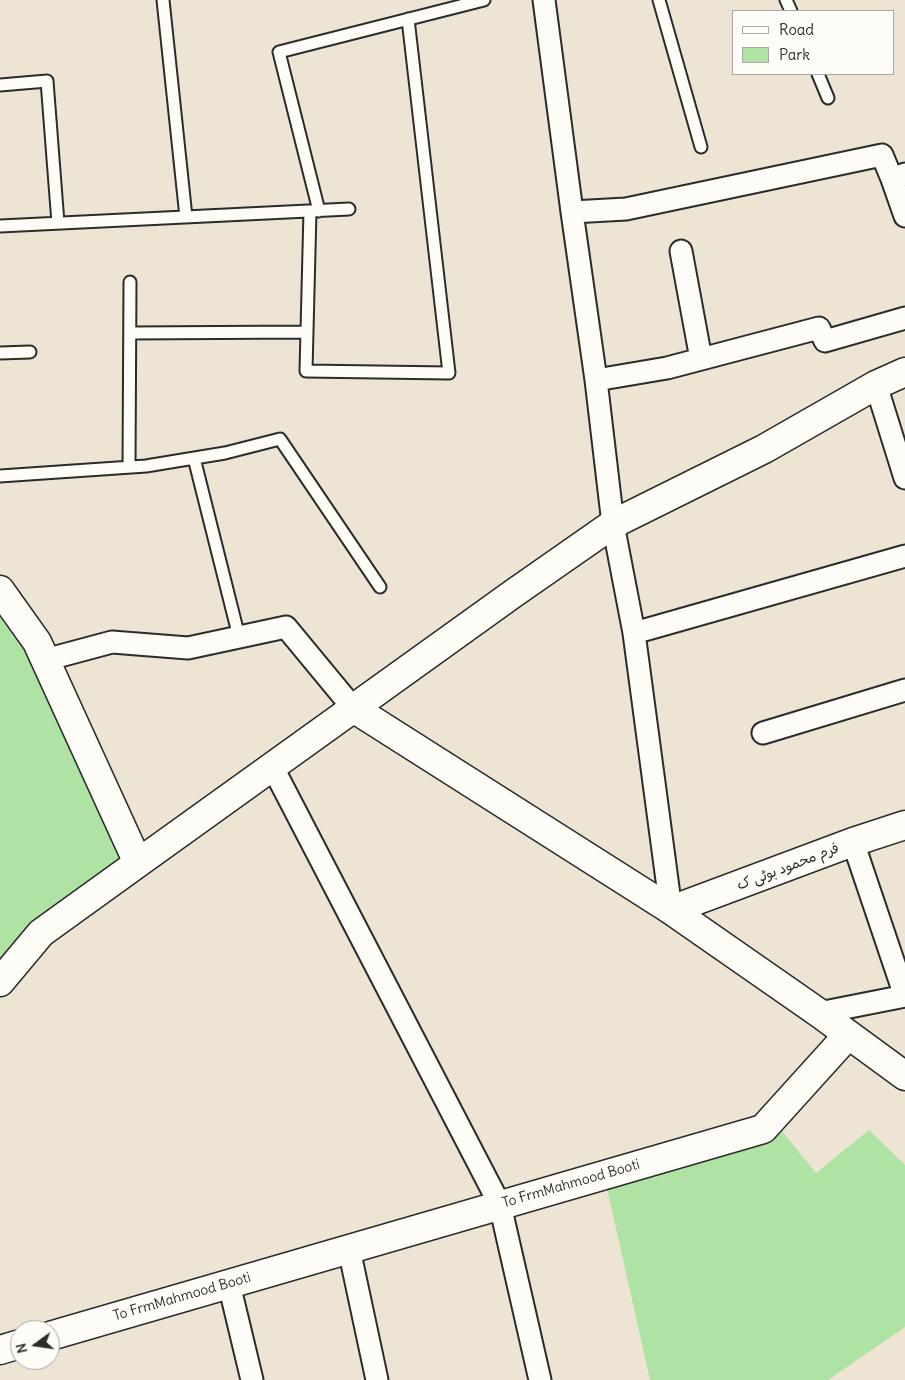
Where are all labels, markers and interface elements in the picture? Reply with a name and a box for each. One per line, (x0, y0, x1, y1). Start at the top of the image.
legend (732, 10, 895, 75)
text: Road (779, 20, 814, 39)
text: Park (779, 45, 810, 64)
street label: فرم محمود بوٹی ک (734, 840, 842, 894)
street label: To FrmMahmood Booti (500, 1156, 642, 1212)
street label: To FrmMahmood Booti (111, 1269, 253, 1325)
north arrow (10, 1320, 60, 1370)
text: N (12, 1342, 31, 1355)

